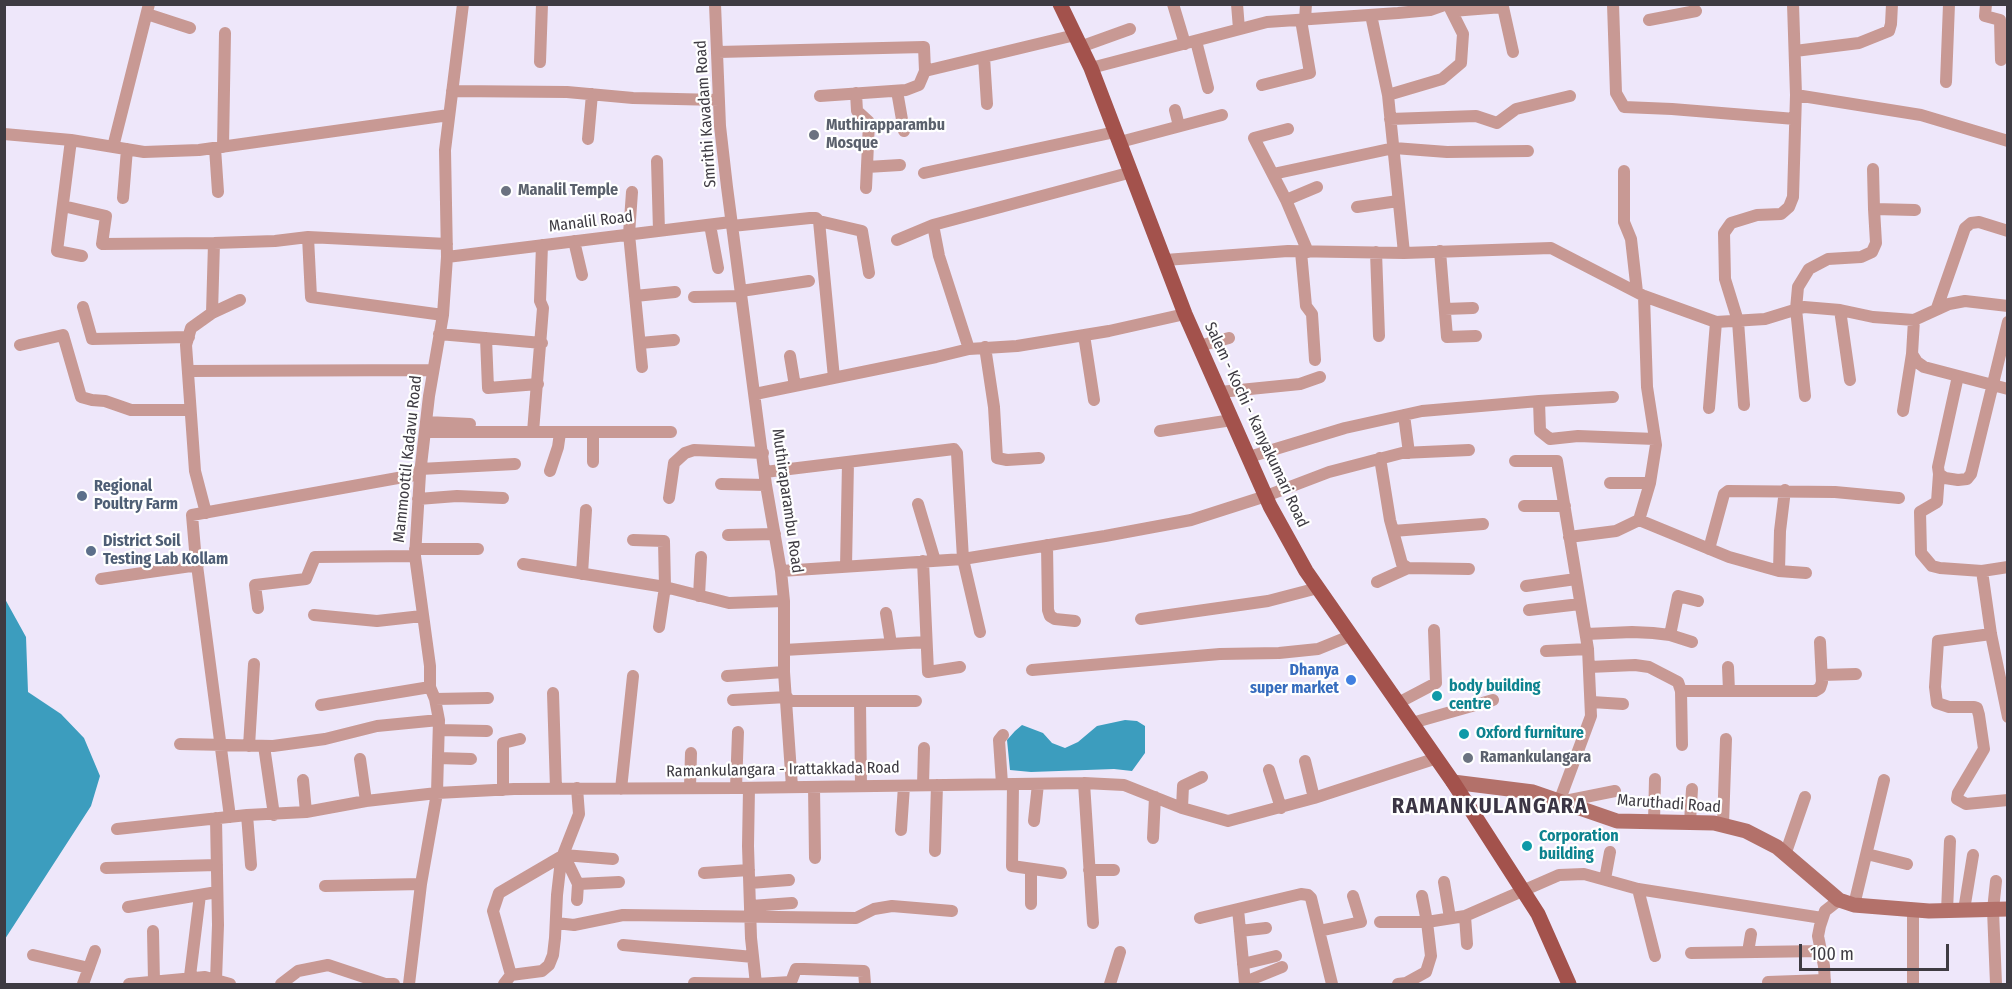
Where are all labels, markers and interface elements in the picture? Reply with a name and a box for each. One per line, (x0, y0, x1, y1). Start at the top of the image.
street label: Smrithi Kavadam Road (691, 40, 721, 188)
place label: Muthirapparambu Mosque (826, 116, 945, 154)
marker: Muthirapparambu Mosque (807, 128, 821, 142)
place label: Manalil Temple (518, 181, 618, 201)
marker: Manalil Temple (499, 184, 513, 198)
street label: Manalil Road (548, 207, 634, 237)
street label: Salem - Kochi - Kanyakumari Road (1200, 319, 1312, 531)
street label: Mammoottil Kadavu Road (390, 374, 426, 544)
street label: Muthiraparambu Road (767, 428, 807, 574)
place label: Regional Poultry Farm (94, 477, 178, 515)
marker: Regional Poultry Farm (75, 489, 89, 503)
place label: District Soil Testing Lab Kollam (103, 532, 228, 570)
marker: District Soil Testing Lab Kollam (84, 544, 98, 558)
place label: Dhanya super market (1250, 661, 1339, 699)
marker: Dhanya super market (1344, 673, 1358, 687)
place label: body building centre (1449, 677, 1541, 715)
marker: body building centre (1430, 689, 1444, 703)
place label: Oxford furniture (1476, 724, 1584, 744)
marker: Oxford furniture (1457, 727, 1471, 741)
place label: Ramankulangara (1480, 748, 1591, 768)
marker: Ramankulangara (1461, 751, 1475, 765)
street label: Ramankulangara - Irattakkada Road (666, 758, 900, 782)
street label: Maruthadi Road (1616, 791, 1722, 817)
district label: RAMANKULANGARA (1392, 794, 1588, 820)
place label: Corporation building (1539, 827, 1619, 865)
marker: Corporation building (1520, 839, 1534, 853)
scale bar (1802, 932, 1952, 970)
text: 100 m (1810, 943, 1854, 965)

